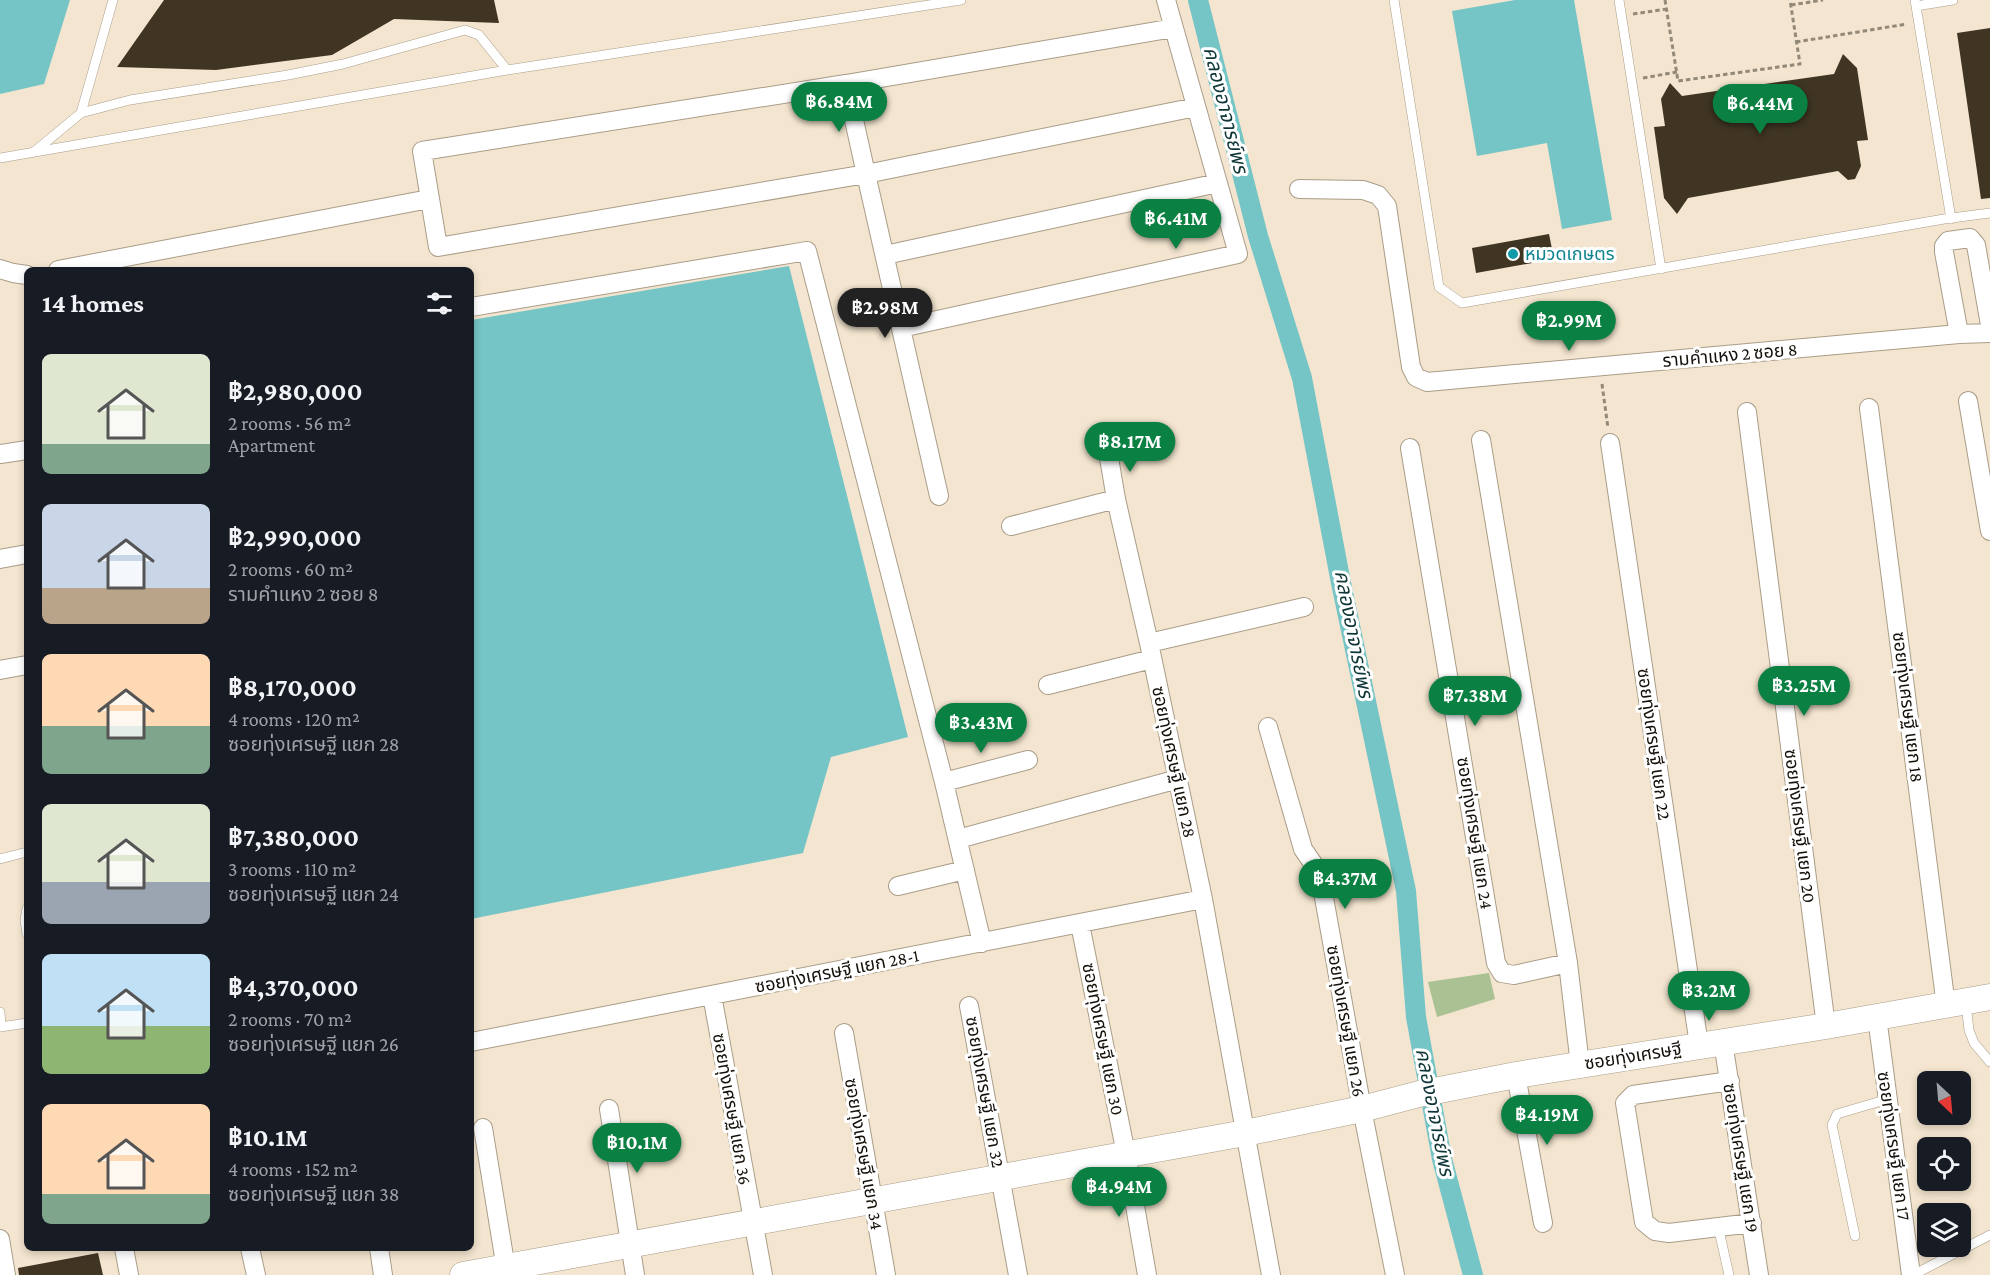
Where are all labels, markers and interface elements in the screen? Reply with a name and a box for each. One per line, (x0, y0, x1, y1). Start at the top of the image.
water label: คลองอาจารย์พร (1200, 44, 1253, 177)
pin: ฿6.84M (790, 82, 888, 133)
pin: ฿6.44M (1711, 84, 1809, 135)
text: ฿6.84M (805, 90, 873, 112)
text: ฿6.44M (1727, 92, 1793, 114)
pin: ฿6.41M (1127, 199, 1225, 250)
text: ฿6.41M (1144, 207, 1208, 229)
place label: หมวดเกษตร (1525, 244, 1615, 264)
marker: หมวดเกษตร (1506, 247, 1520, 261)
icon: filters (423, 287, 456, 320)
pin: ฿2.98M (836, 288, 934, 339)
text: 14 homes (42, 289, 144, 318)
text: ฿2.98M (851, 296, 919, 318)
pin: ฿2.99M (1520, 301, 1618, 352)
text: ฿2.99M (1536, 309, 1602, 331)
street label: รามคำแหง 2 ซอย 8 (1662, 339, 1798, 371)
text: ฿2,980,000 (228, 377, 362, 406)
icon: home (90, 378, 162, 450)
text: 2 rooms · 56 m² (228, 412, 351, 434)
pin: ฿8.17M (1081, 422, 1179, 473)
text: ฿8.17M (1098, 430, 1162, 452)
text: Apartment (228, 434, 315, 456)
text: ฿2,990,000 (228, 523, 362, 552)
icon: home (90, 528, 162, 600)
text: 2 rooms · 60 m² (228, 558, 353, 580)
water label: คลองอาจารย์พร (1331, 568, 1377, 701)
text: รามคำแหง 2 ซอย 8 (228, 583, 378, 605)
street label: ซอยทุ่งเศรษฐี แยก 18 (1888, 630, 1927, 784)
pin: ฿3.25M (1755, 666, 1853, 717)
street label: ซอยทุ่งเศรษฐี แยก 22 (1632, 667, 1675, 821)
text: ฿8,170,000 (228, 673, 357, 702)
text: ฿3.25M (1772, 674, 1836, 696)
pin: ฿7.38M (1426, 676, 1524, 727)
icon: home (90, 678, 162, 750)
street label: ซอยทุ่งเศรษฐี แยก 28 (1147, 684, 1200, 840)
text: ฿7.38M (1443, 684, 1507, 706)
pin: ฿3.43M (932, 703, 1030, 754)
text: 4 rooms · 120 m² (228, 708, 360, 730)
text: ฿3.43M (949, 711, 1013, 733)
text: ซอยทุ่งเศรษฐี แยก 28 (228, 733, 400, 755)
street label: ซอยทุ่งเศรษฐี แยก 20 (1780, 748, 1819, 904)
street label: ซอยทุ่งเศรษฐี แยก 24 (1452, 755, 1497, 911)
text: ฿7,380,000 (228, 823, 359, 852)
icon: home (90, 828, 162, 900)
text: 3 rooms · 110 m² (228, 858, 356, 880)
pin: ฿4.37M (1296, 859, 1394, 910)
text: ฿4.37M (1313, 867, 1377, 889)
text: ซอยทุ่งเศรษฐี แยก 24 (228, 883, 399, 905)
street label: ซอยทุ่งเศรษฐี แยก 26 (1322, 943, 1369, 1099)
street label: ซอยทุ่งเศรษฐี แยก 28-1 (753, 945, 921, 998)
street label: ซอยทุ่งเศรษฐี แยก 30 (1077, 961, 1128, 1117)
pin: ฿3.2M (1667, 971, 1751, 1022)
text: ฿4,370,000 (228, 973, 359, 1002)
icon: home (90, 978, 162, 1050)
text: ฿3.2M (1682, 979, 1736, 1001)
text: 2 rooms · 70 m² (228, 1008, 352, 1030)
street label: ซอยทุ่งเศรษฐี แยก 32 (961, 1015, 1008, 1169)
street label: ซอยทุ่งเศรษฐี แยก 36 (708, 1032, 755, 1187)
text: ซอยทุ่งเศรษฐี แยก 26 (228, 1033, 399, 1055)
street label: ซอยทุ่งเศรษฐี (1583, 1038, 1683, 1075)
water label: คลองอาจารย์พร (1412, 1046, 1458, 1179)
street label: ซอยทุ่งเศรษฐี แยก 17 (1873, 1070, 1914, 1222)
north arrow (1917, 1071, 1971, 1125)
map controls (1917, 1071, 1971, 1257)
street label: ซอยทุ่งเศรษฐี แยก 34 (840, 1076, 887, 1232)
street label: ซอยทุ่งเศรษฐี แยก 19 (1718, 1082, 1763, 1234)
pin: ฿4.19M (1498, 1095, 1596, 1146)
text: ฿4.19M (1515, 1103, 1579, 1125)
text: ฿10.1M (228, 1123, 308, 1152)
pin: ฿10.1M (588, 1123, 686, 1174)
icon: home (90, 1128, 162, 1200)
text: ฿10.1M (606, 1131, 668, 1153)
button: locate (1917, 1137, 1971, 1191)
text: 4 rooms · 152 m² (228, 1158, 357, 1180)
pin: ฿4.94M (1070, 1167, 1168, 1218)
text: ฿4.94M (1086, 1175, 1152, 1197)
text: ซอยทุ่งเศรษฐี แยก 38 (228, 1183, 400, 1205)
button: layers (1917, 1203, 1971, 1257)

